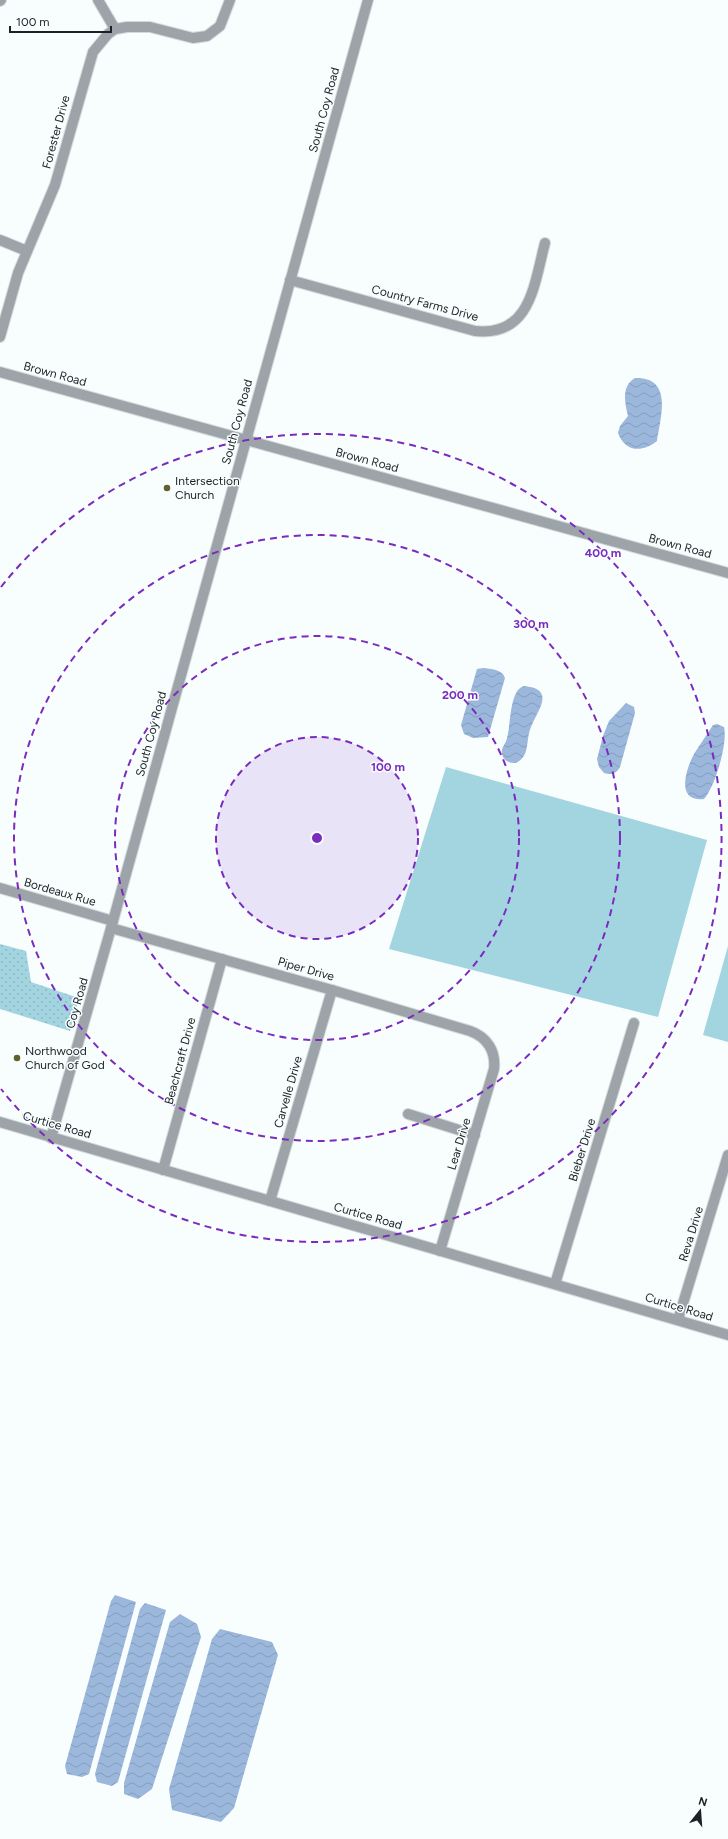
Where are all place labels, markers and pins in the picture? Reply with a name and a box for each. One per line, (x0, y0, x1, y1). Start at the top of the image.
place label: Intersection Church (175, 474, 240, 502)
marker: Intersection Church (162, 483, 172, 493)
centre of rings (310, 831, 324, 845)
place label: Northwood Church of God (25, 1044, 105, 1072)
marker: Northwood Church of God (12, 1053, 22, 1063)

